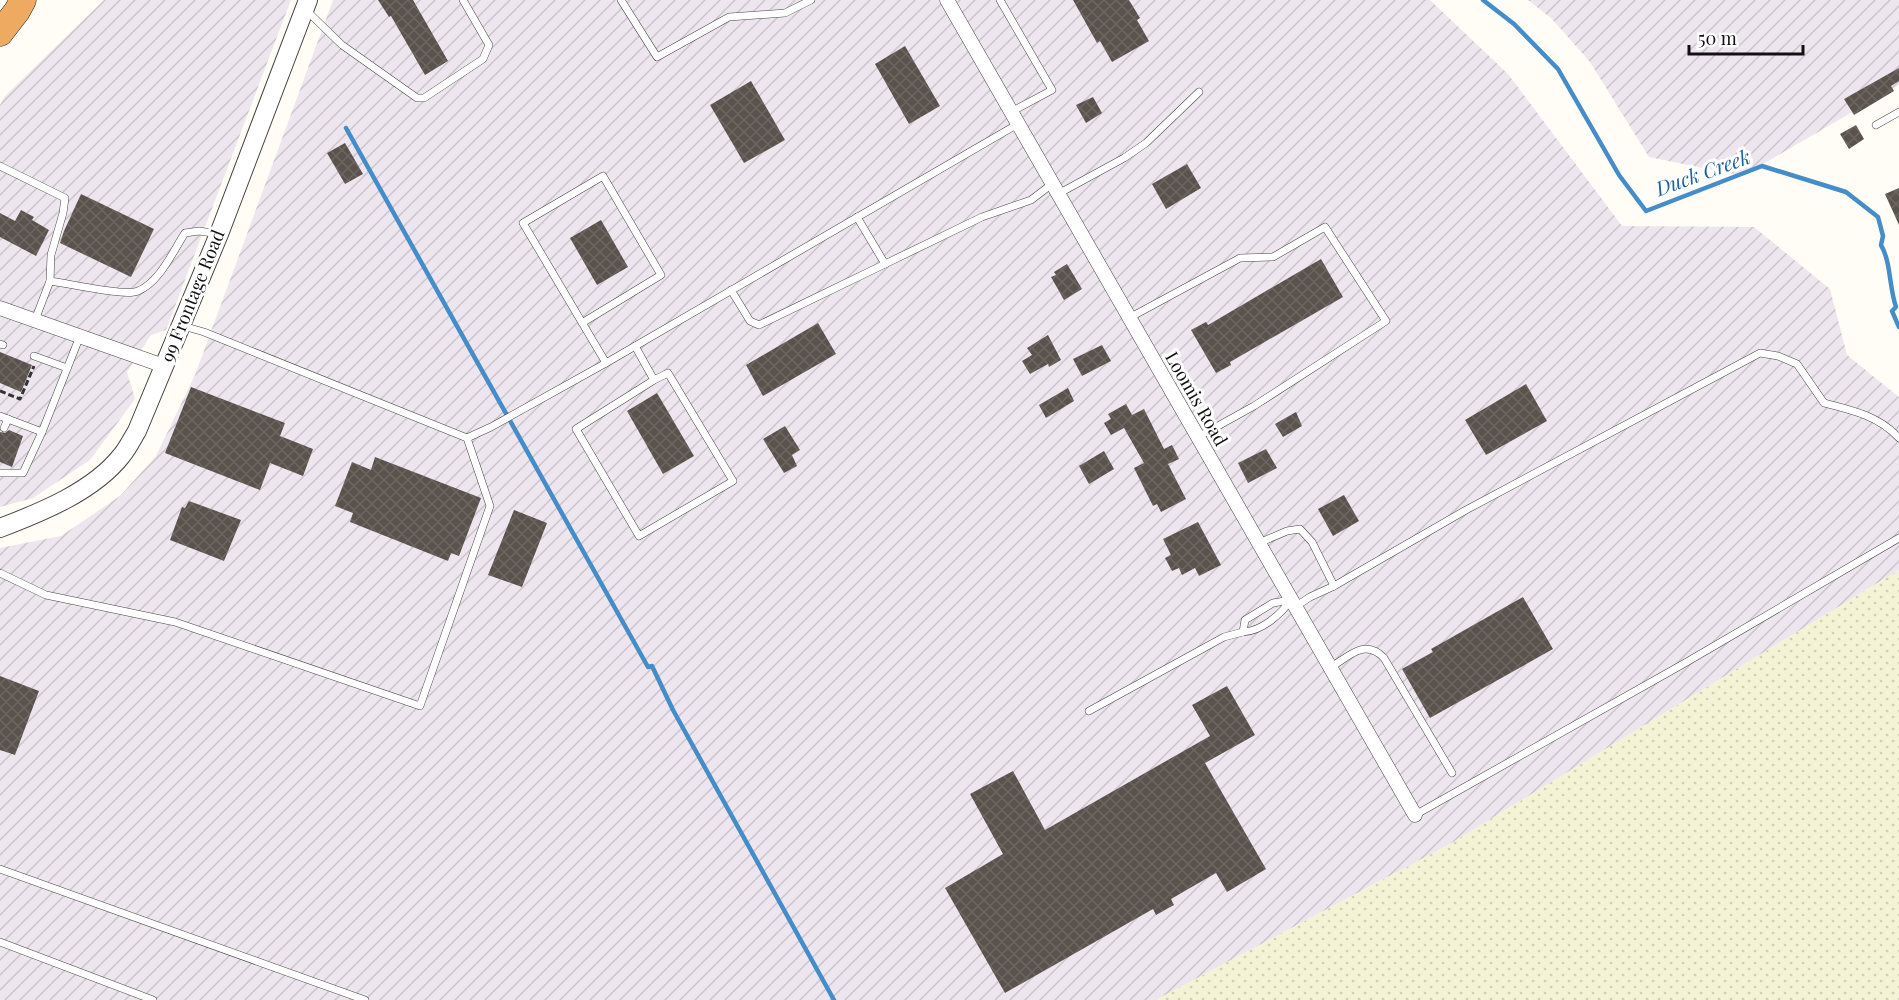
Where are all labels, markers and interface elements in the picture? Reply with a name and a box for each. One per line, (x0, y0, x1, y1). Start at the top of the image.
scale bar (1689, 18, 1803, 56)
text: 50 m (1698, 26, 1737, 50)
water label: Duck Creek (1650, 142, 1754, 202)
street label: 99 Frontage Road (155, 225, 230, 365)
street label: Loomis Road (1160, 347, 1234, 450)

